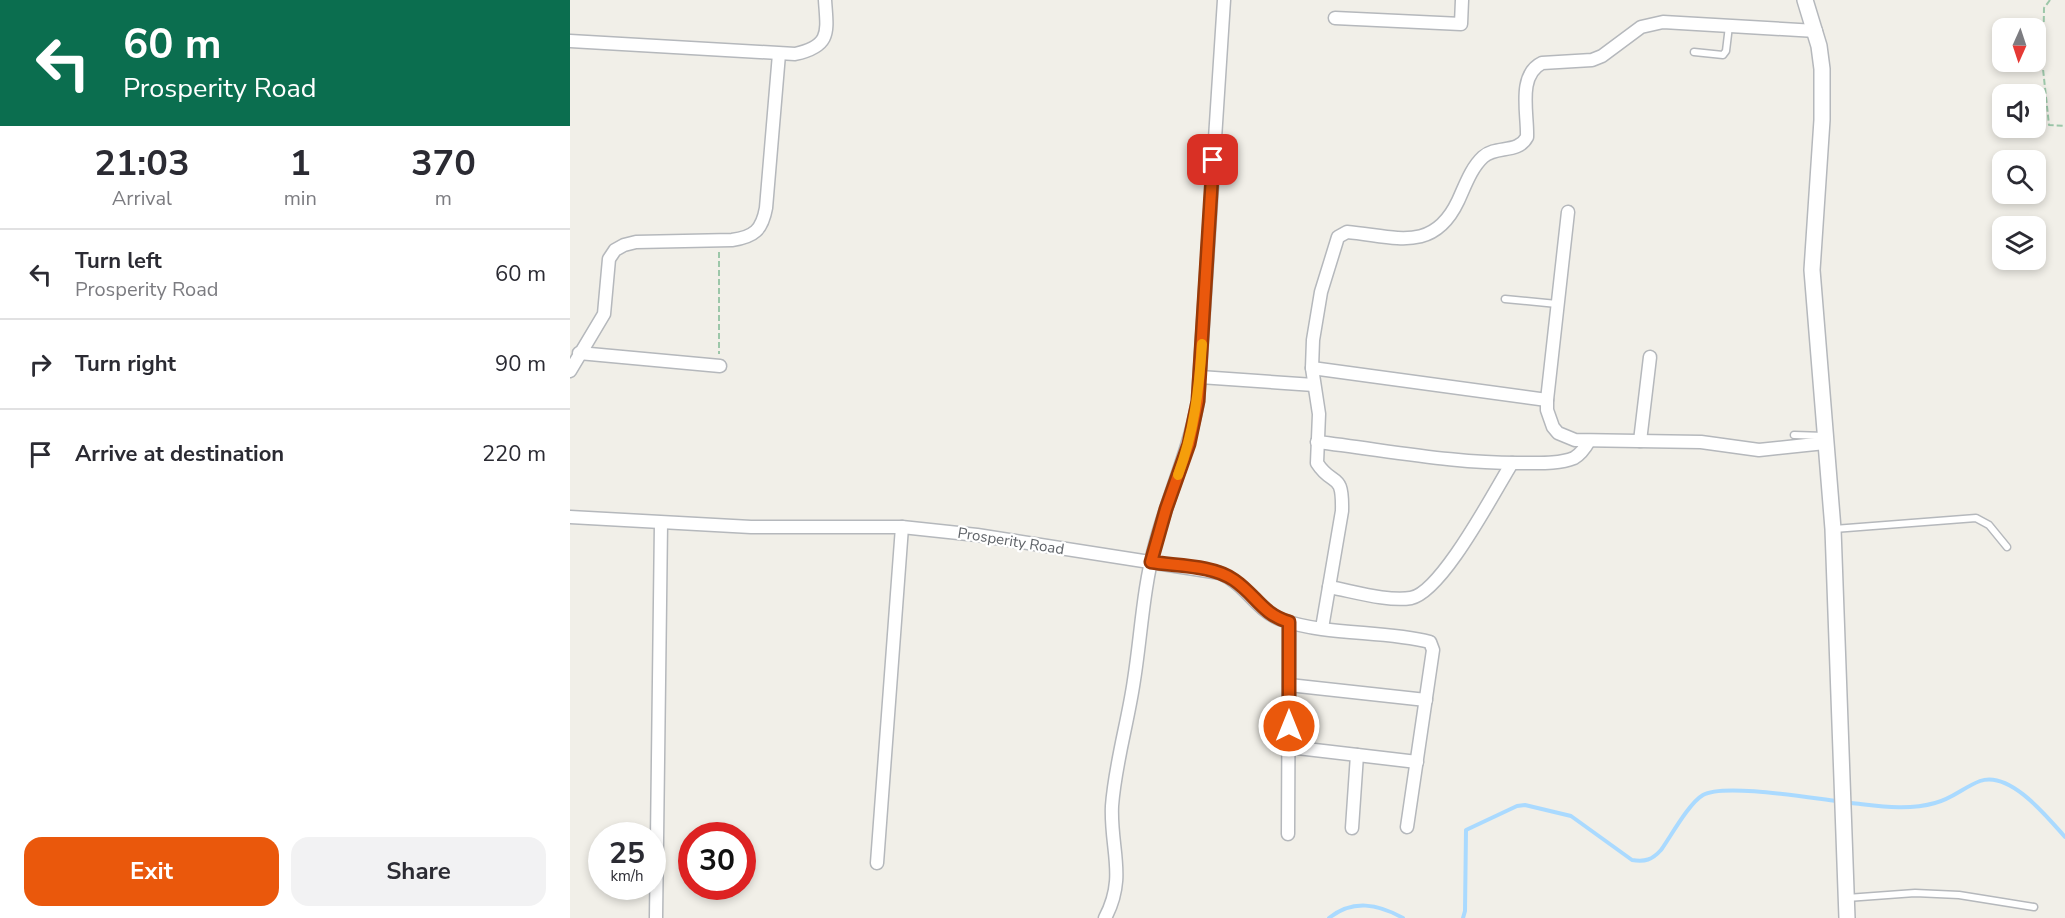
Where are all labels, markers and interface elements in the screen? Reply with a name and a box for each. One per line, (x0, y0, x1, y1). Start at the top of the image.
text: 60 m (123, 16, 222, 73)
north arrow (1992, 18, 2046, 72)
map controls (1992, 18, 2046, 270)
icon: left (24, 24, 102, 102)
text: Prosperity Road (123, 70, 317, 107)
button: sound (1992, 84, 2046, 138)
pin (1187, 134, 1238, 185)
text: 21:03 (94, 139, 190, 188)
text: 1 (289, 139, 311, 188)
text: 370 (411, 139, 476, 188)
icon: arrive (1196, 143, 1229, 176)
button: search (1992, 150, 2046, 204)
text: Arrival (112, 185, 172, 212)
text: min (284, 185, 317, 212)
text: m (435, 185, 452, 212)
button: layers (1992, 216, 2046, 270)
text: Turn left (75, 246, 162, 276)
icon: left (24, 258, 57, 291)
text: 60 m (495, 259, 546, 289)
text: Prosperity Road (75, 276, 218, 303)
icon: right (24, 348, 57, 381)
text: Turn right (75, 349, 176, 379)
text: 90 m (495, 349, 546, 379)
icon: arrive (24, 438, 57, 471)
text: Arrive at destination (75, 439, 284, 469)
text: 220 m (482, 439, 546, 469)
street label: Prosperity Road (956, 523, 1066, 559)
position arrow (1257, 694, 1321, 758)
speed limit sign: 30 (678, 822, 756, 900)
text: 25 (609, 833, 645, 874)
button: Exit (24, 837, 279, 906)
button: Share (291, 837, 546, 906)
text: km/h (610, 866, 644, 886)

